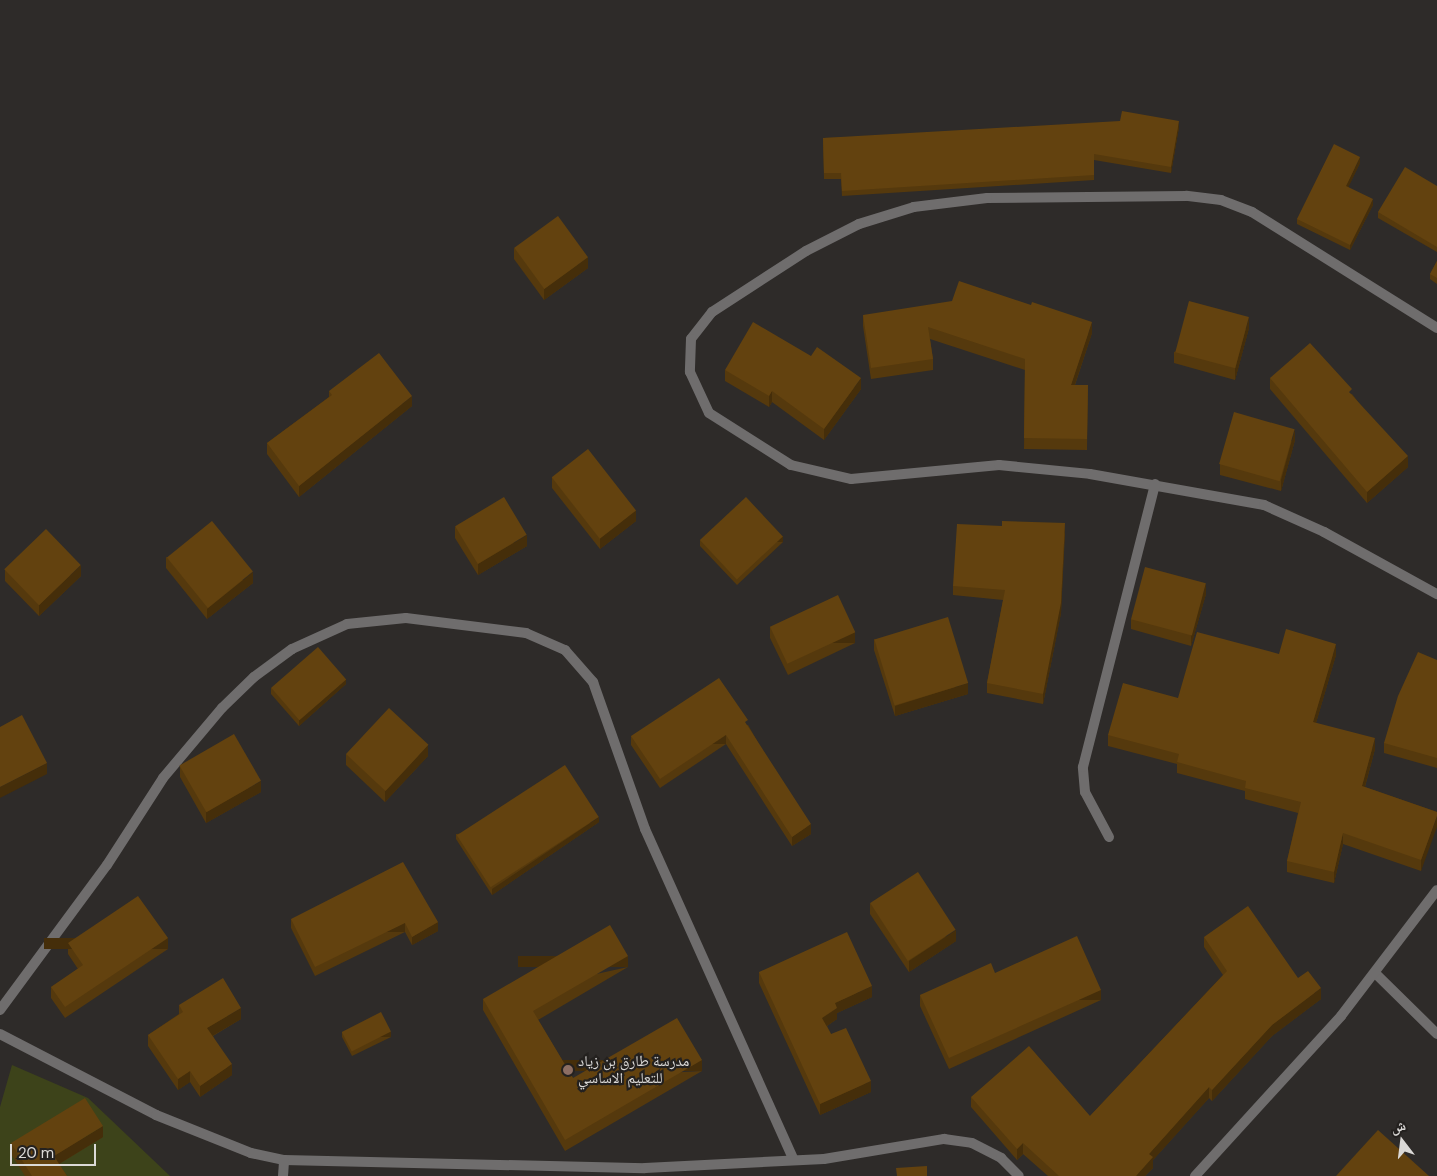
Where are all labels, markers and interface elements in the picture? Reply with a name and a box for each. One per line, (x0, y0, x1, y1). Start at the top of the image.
place label: مدرسة طارق بن زياد للتعليم الاساسي (578, 1052, 689, 1087)
marker: مدرسة طارق بن زياد للتعليم الاساسي (562, 1064, 574, 1076)
north arrow (1377, 1116, 1427, 1166)
text: ش (1389, 1116, 1408, 1137)
scale bar (12, 1134, 99, 1166)
text: 20 m (18, 1143, 54, 1163)

